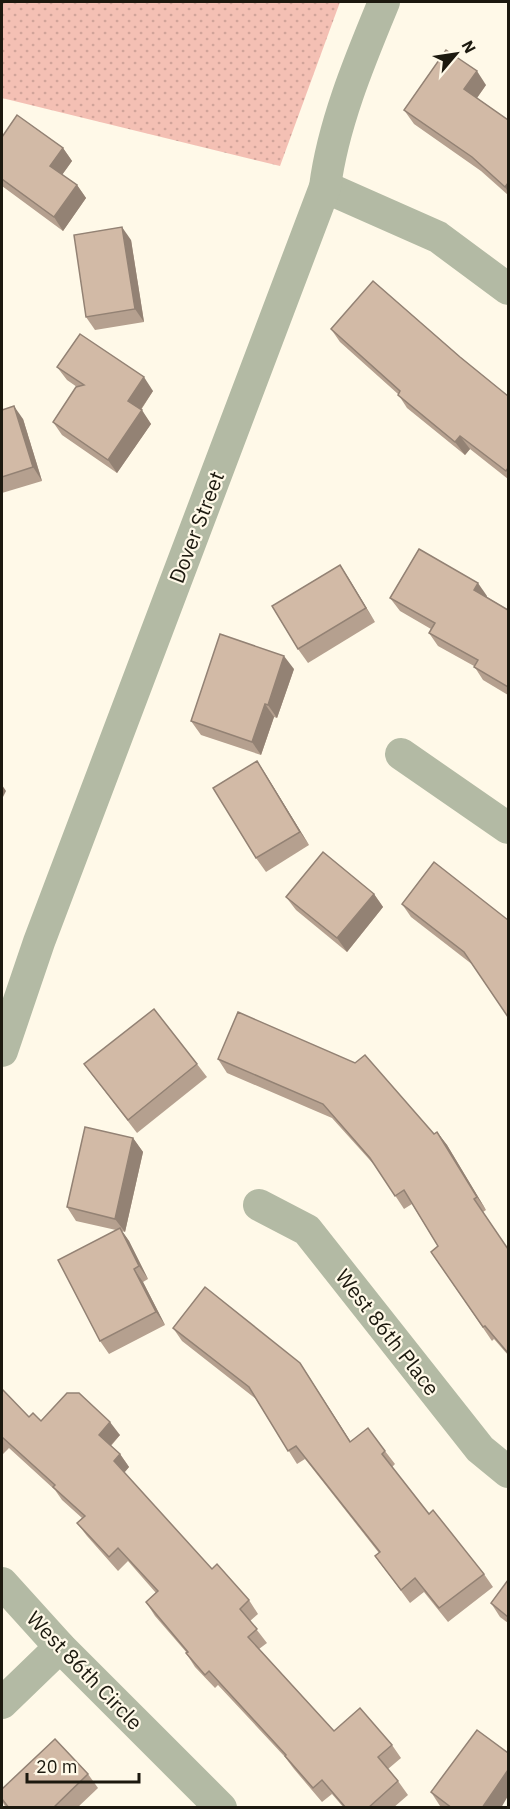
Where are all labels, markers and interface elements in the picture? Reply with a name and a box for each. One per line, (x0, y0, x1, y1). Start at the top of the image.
north arrow (426, 24, 486, 84)
text: N (458, 37, 481, 57)
street label: Dover Street (162, 467, 230, 587)
street label: West 86th Place (330, 1263, 446, 1401)
street label: West 86th Circle (21, 1604, 149, 1736)
scale bar (27, 1746, 140, 1784)
text: 20 m (36, 1755, 78, 1778)

